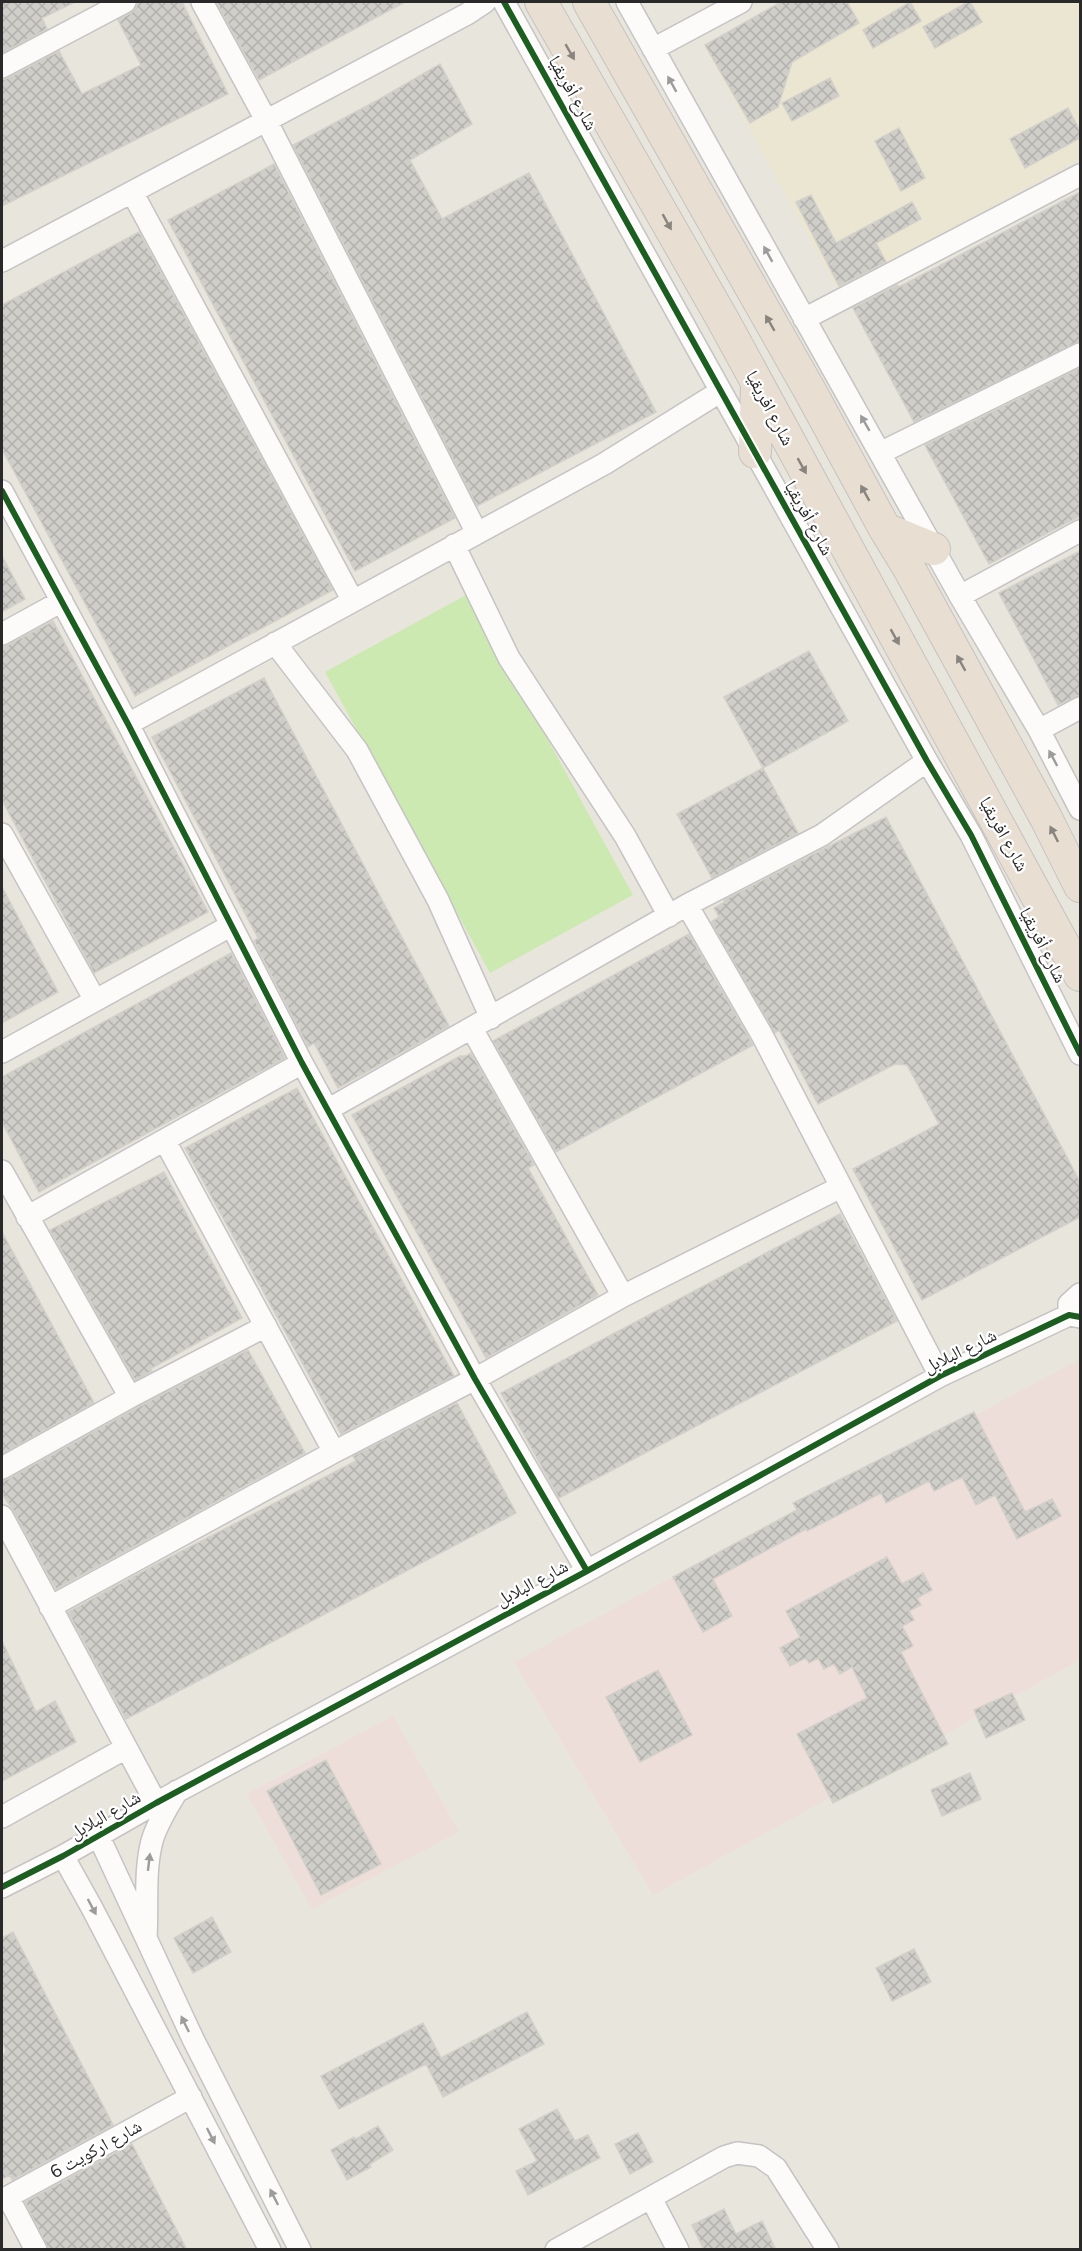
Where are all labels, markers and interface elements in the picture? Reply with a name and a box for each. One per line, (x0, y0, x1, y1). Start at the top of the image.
one-way arrow (565, 44, 576, 60)
street label: شارع أفريقيا (544, 52, 602, 134)
one-way arrow (667, 76, 678, 92)
one-way arrow (662, 214, 672, 231)
one-way arrow (763, 245, 773, 262)
one-way arrow (765, 314, 775, 331)
street label: شارع افريقيا (741, 367, 799, 449)
one-way arrow (860, 414, 870, 431)
one-way arrow (797, 458, 807, 475)
street label: شارع أفريقيا (780, 477, 838, 559)
one-way arrow (860, 484, 870, 501)
one-way arrow (890, 629, 901, 645)
one-way arrow (956, 654, 966, 671)
one-way arrow (1049, 749, 1058, 766)
street label: شارع افريقيا (975, 793, 1033, 875)
one-way arrow (1049, 825, 1059, 842)
street label: شارع أفريقيا (1015, 903, 1071, 987)
street label: شارع البلابل (920, 1324, 1000, 1378)
street label: شارع البلابل (492, 1555, 572, 1611)
street label: شارع البلابل (65, 1786, 145, 1844)
one-way arrow (144, 1853, 154, 1872)
one-way arrow (87, 1899, 97, 1916)
one-way arrow (181, 2015, 190, 2032)
street label: شارع اركويت 6 (46, 2115, 146, 2183)
one-way arrow (206, 2128, 216, 2145)
one-way arrow (269, 2189, 278, 2206)

